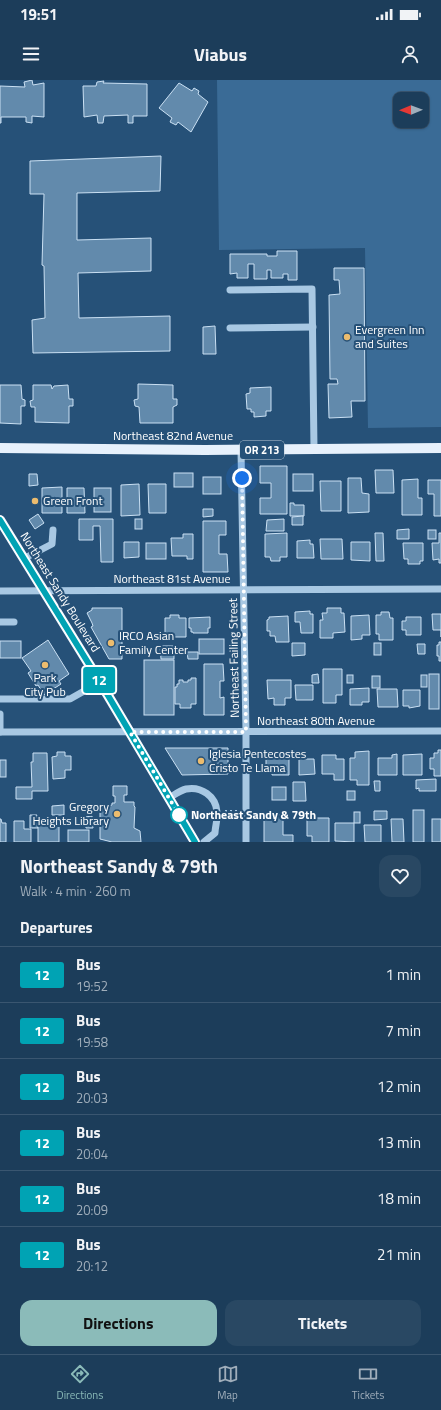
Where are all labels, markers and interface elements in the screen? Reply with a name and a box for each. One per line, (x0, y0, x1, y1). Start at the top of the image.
text: 19:51 (20, 3, 57, 26)
text: Viabus (194, 41, 247, 68)
icon: menu (20, 43, 42, 65)
icon: person (399, 43, 421, 65)
north arrow (393, 92, 429, 128)
map controls (393, 92, 429, 128)
place label: Evergreen Inn and Suites (355, 320, 425, 353)
marker: Evergreen Inn and Suites (342, 332, 352, 342)
street label: Northeast 82nd Avenue (113, 426, 233, 445)
road number: OR 213 (240, 441, 284, 459)
your location (232, 468, 252, 488)
place label: Green Front (43, 491, 103, 510)
marker: Green Front (30, 496, 40, 506)
street label: Northeast Sandy Boulevard (16, 528, 105, 655)
street label: Northeast 81st Avenue (113, 569, 231, 588)
street label: Northeast Failing Street (223, 597, 244, 718)
place label: IRCO Asian Family Center (119, 626, 188, 659)
marker: IRCO Asian Family Center (106, 638, 116, 648)
marker: Park City Pub (40, 660, 50, 670)
line badge: 12 (81, 667, 117, 693)
place label: Park City Pub (24, 668, 66, 701)
text: 12 (91, 669, 107, 690)
street label: Northeast 80th Avenue (257, 711, 375, 730)
place label: Iglesia Pentecostes Cristo Te Llama (209, 744, 307, 777)
marker: Iglesia Pentecostes Cristo Te Llama (196, 756, 206, 766)
place label: Gregory Heights Library (32, 797, 109, 830)
place label: Northeast Sandy & 79th (191, 805, 316, 824)
marker: Northeast Sandy & 79th (170, 806, 188, 824)
marker: Gregory Heights Library (112, 809, 122, 819)
text: Northeast Sandy & 79th (20, 851, 218, 880)
button: heart (379, 855, 421, 897)
text: Walk · 4 min · 260 m (20, 881, 131, 901)
text: Departures (20, 916, 93, 939)
text: Bus (76, 953, 101, 976)
text: 1 min (385, 963, 421, 986)
text: 12 (34, 964, 50, 985)
text: 19:52 (76, 976, 108, 996)
text: Bus (76, 1009, 101, 1032)
text: 7 min (385, 1019, 421, 1042)
text: 12 (34, 1020, 50, 1041)
text: 19:58 (76, 1032, 108, 1052)
text: Bus (76, 1065, 101, 1088)
text: 12 min (377, 1075, 421, 1098)
text: 12 (34, 1076, 50, 1097)
text: 20:03 (76, 1088, 108, 1108)
text: Bus (76, 1121, 101, 1144)
text: 13 min (377, 1131, 421, 1154)
text: 12 (34, 1132, 50, 1153)
text: 20:04 (76, 1144, 108, 1164)
text: Bus (76, 1177, 101, 1200)
text: 18 min (377, 1187, 421, 1210)
text: 12 (34, 1188, 50, 1209)
text: 20:09 (76, 1200, 108, 1220)
text: Bus (76, 1233, 101, 1256)
text: 21 min (377, 1243, 421, 1266)
text: 12 (34, 1244, 50, 1265)
text: 20:12 (76, 1256, 108, 1276)
button: Directions (20, 1300, 217, 1346)
button: Tickets (225, 1300, 421, 1346)
tab: Directions (57, 1363, 103, 1403)
tab: Map (217, 1363, 239, 1403)
tab: Tickets (352, 1363, 384, 1403)

